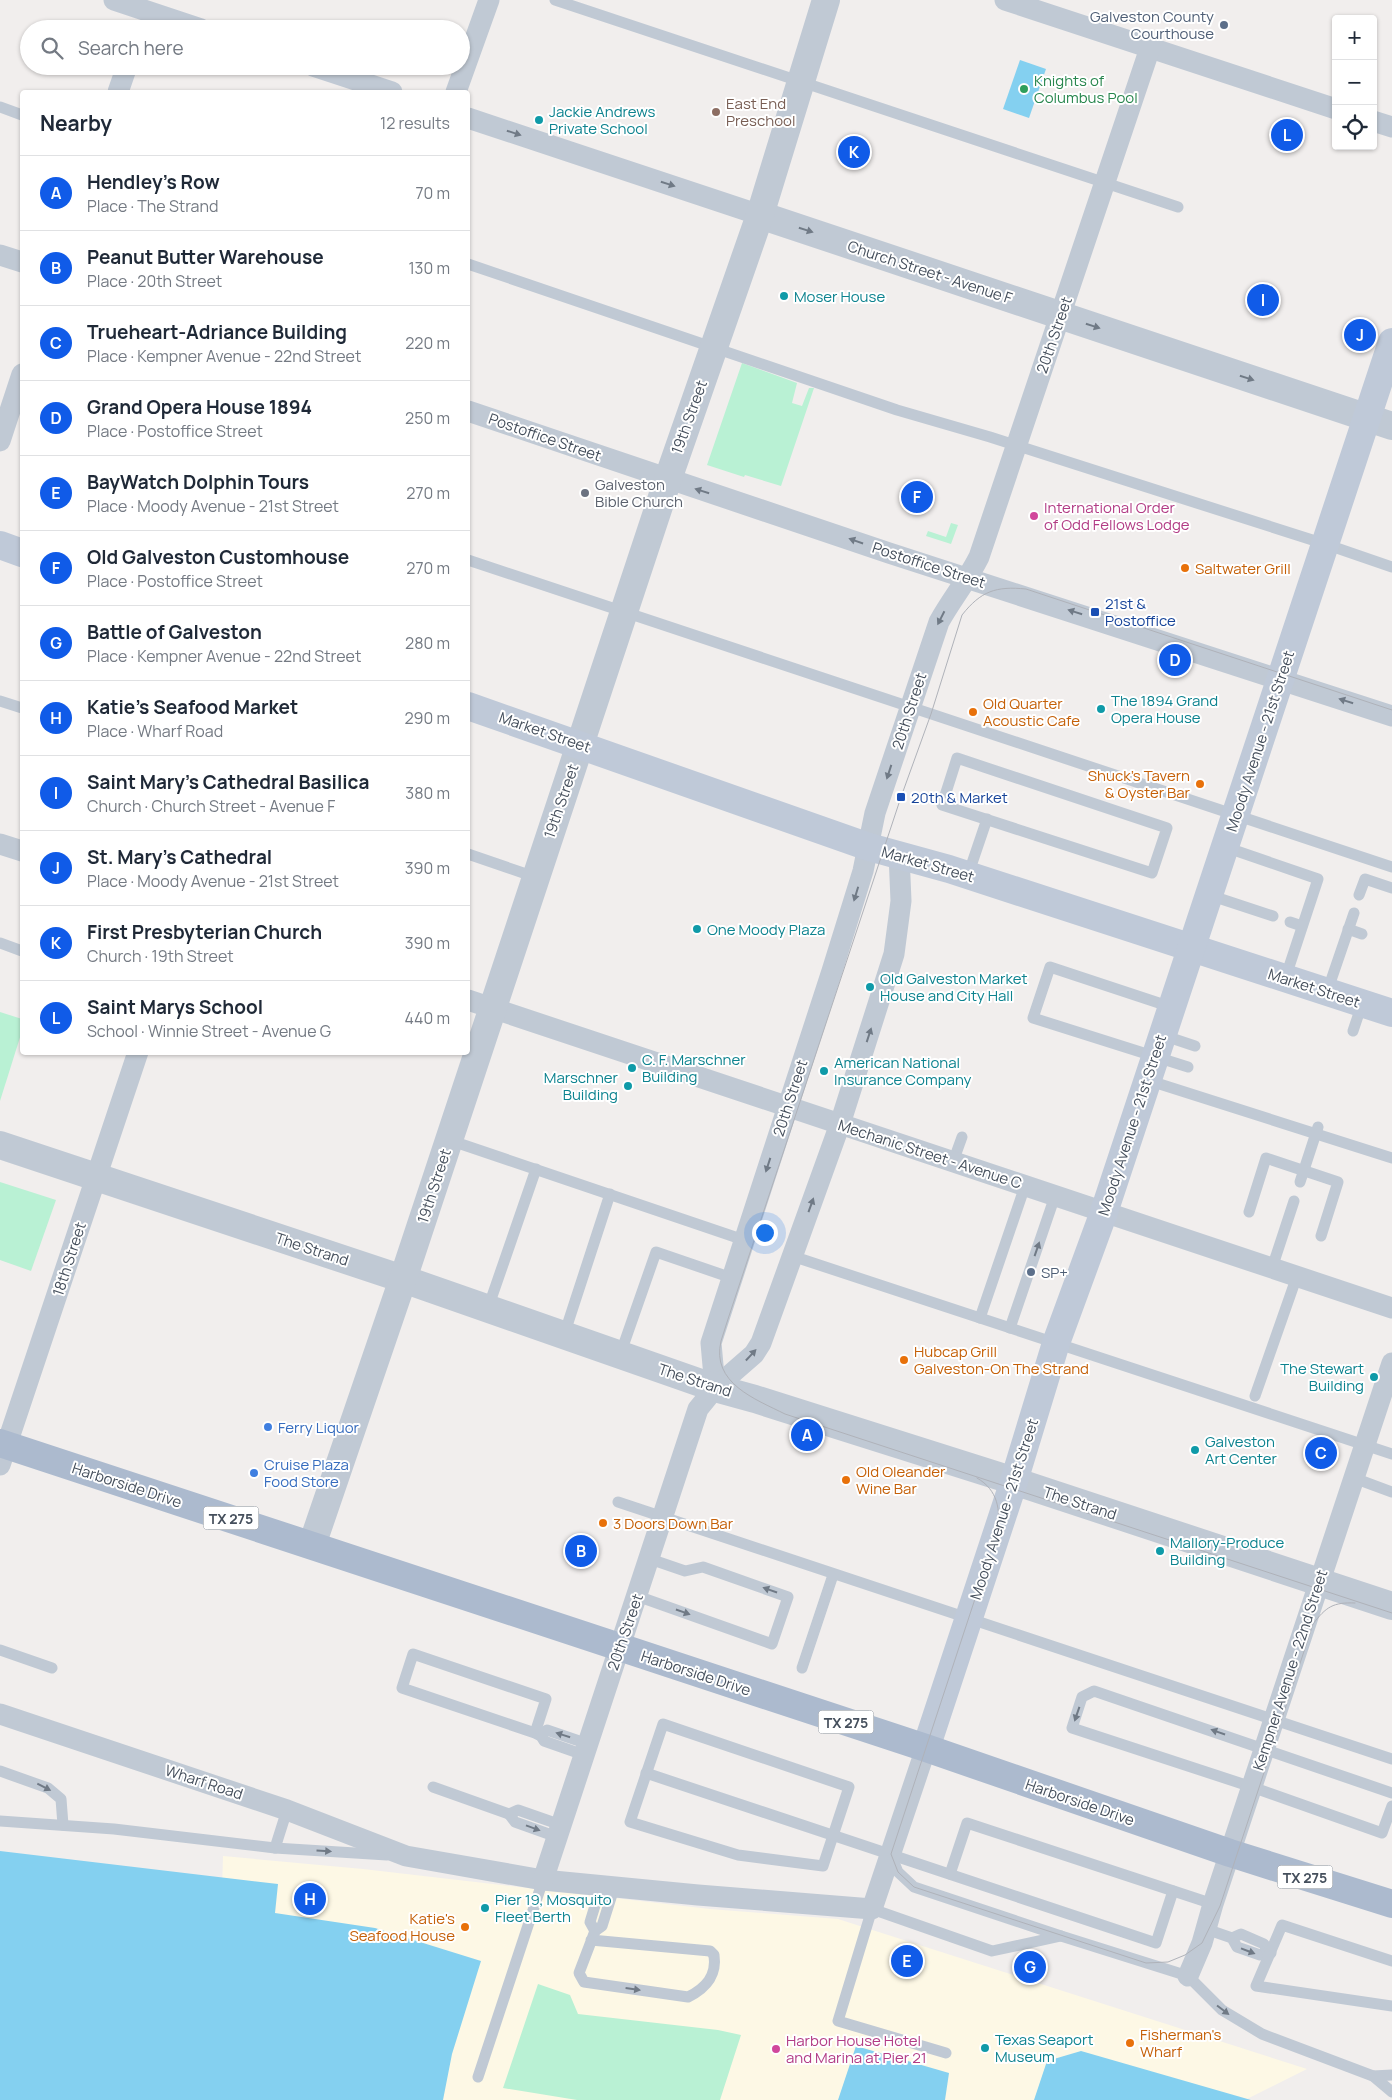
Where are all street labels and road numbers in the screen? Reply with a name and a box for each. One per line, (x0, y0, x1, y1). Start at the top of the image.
street label: Church Street - Avenue F (845, 235, 1016, 309)
street label: 20th Street (1031, 294, 1077, 376)
street label: 19th Street (666, 377, 712, 457)
street label: Postoffice Street (486, 408, 604, 466)
street label: Postoffice Street (870, 537, 988, 593)
street label: Moody Avenue - 21st Street (1221, 648, 1299, 834)
street label: 20th Street (887, 670, 931, 752)
street label: Market Street (496, 707, 594, 757)
street label: 19th Street (539, 761, 583, 841)
street label: Market Street (879, 841, 977, 887)
street label: Market Street (1265, 963, 1363, 1013)
street label: Moody Avenue - 21st Street (1093, 1032, 1171, 1218)
street label: 20th Street (768, 1057, 812, 1139)
street label: Mechanic Street - Avenue C (835, 1114, 1025, 1194)
street label: 19th Street (412, 1146, 456, 1226)
street label: 18th Street (47, 1219, 91, 1299)
street label: The Strand (273, 1227, 351, 1271)
street label: The Strand (656, 1358, 734, 1402)
street label: Moody Avenue - 21st Street (965, 1416, 1043, 1602)
street label: Harborside Drive (70, 1457, 185, 1513)
street label: The Strand (1041, 1481, 1119, 1525)
road number: TX 275 (204, 1506, 258, 1530)
street label: Kempner Avenue - 22nd Street (1248, 1567, 1332, 1773)
street label: 20th Street (602, 1591, 648, 1673)
street label: Harborside Drive (639, 1645, 754, 1701)
road number: TX 275 (818, 1710, 874, 1734)
street label: Wharf Road (162, 1760, 246, 1804)
street label: Harborside Drive (1023, 1774, 1138, 1831)
road number: TX 275 (1278, 1865, 1332, 1888)

